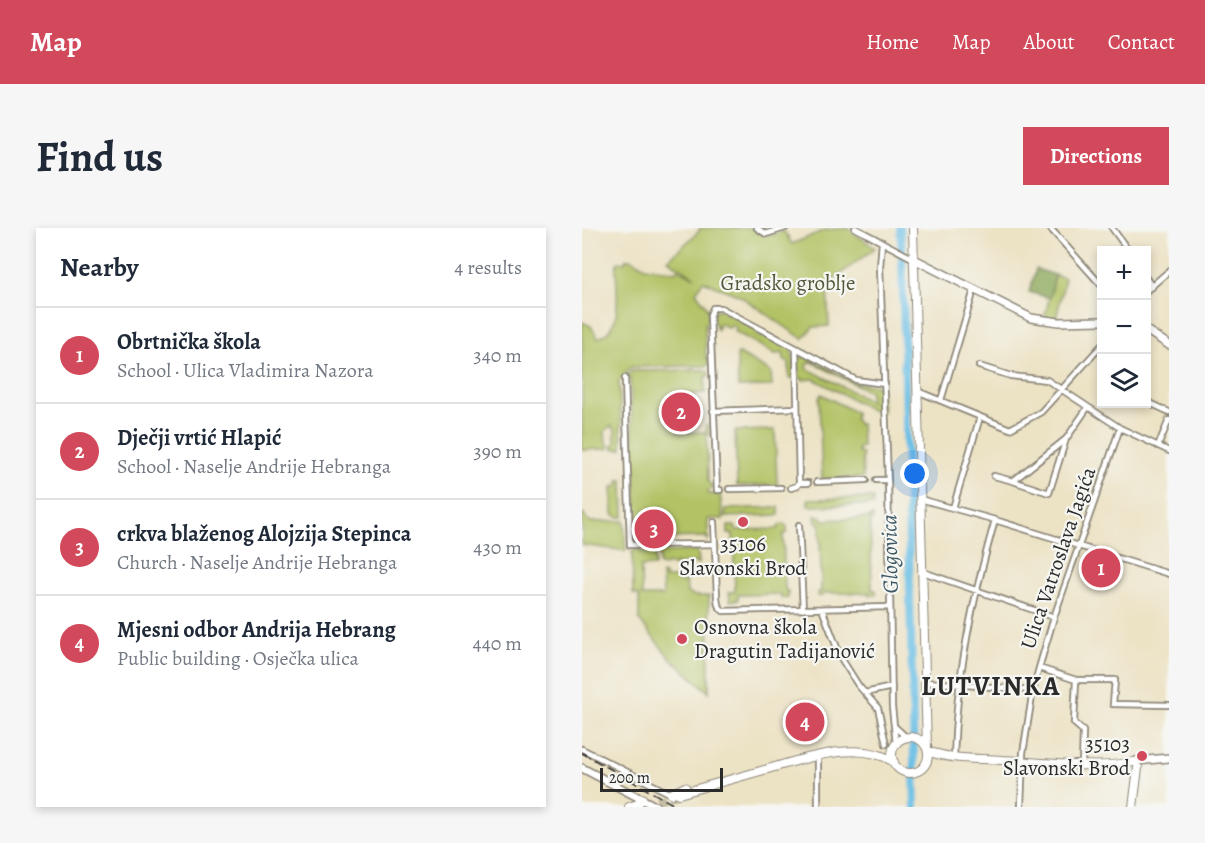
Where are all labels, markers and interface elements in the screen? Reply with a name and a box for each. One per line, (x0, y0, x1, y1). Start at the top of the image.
text: Map (30, 23, 82, 61)
text: Home (866, 28, 919, 56)
text: Map (952, 28, 990, 56)
text: About (1023, 28, 1075, 56)
text: Contact (1108, 28, 1175, 56)
button: Directions (1023, 127, 1169, 185)
text: Find us (36, 128, 163, 185)
map controls (1097, 246, 1151, 408)
button: + (1097, 246, 1151, 300)
text: Nearby (60, 250, 139, 285)
text: 4 results (454, 254, 522, 281)
park label: Gradsko groblje (721, 269, 855, 297)
button: − (1097, 300, 1151, 354)
text: Obrtnička škola (117, 327, 261, 357)
text: 1 (76, 342, 83, 369)
text: 340 m (473, 342, 522, 369)
button: layers (1097, 354, 1151, 408)
text: School · Ulica Vladimira Nazora (117, 357, 374, 384)
pin: 2 (662, 390, 700, 435)
text: Dječji vrtić Hlapić (117, 423, 281, 453)
text: 2 (75, 438, 84, 465)
text: 390 m (473, 438, 522, 465)
text: School · Naselje Andrije Hebranga (117, 453, 391, 480)
your location (900, 459, 929, 488)
street label: Ulica Vatroslava Jagića (1014, 463, 1102, 653)
pin: 3 (634, 506, 674, 552)
water label: Glogovica (874, 514, 906, 594)
marker: 35106 Slavonski Brod (736, 515, 750, 529)
text: crkva blaženog Alojzija Stepinca (117, 519, 411, 549)
place label: 35106 Slavonski Brod (679, 530, 807, 582)
text: 3 (75, 534, 84, 561)
text: 430 m (473, 534, 522, 561)
pin: 1 (1082, 546, 1120, 590)
text: Church · Naselje Andrije Hebranga (117, 549, 397, 576)
place label: Osnovna škola Dragutin Tadijanović (694, 613, 875, 665)
text: Mjesni odbor Andrija Hebrang (117, 615, 396, 645)
text: 4 (75, 630, 84, 657)
text: 440 m (473, 630, 522, 657)
marker: Osnovna škola Dragutin Tadijanović (675, 632, 689, 646)
text: Public building · Osječka ulica (117, 645, 359, 672)
district label: LUTVINKA (921, 668, 1061, 704)
pin: 4 (786, 700, 824, 744)
place label: 35103 Slavonski Brod (1003, 730, 1131, 782)
marker: 35103 Slavonski Brod (1135, 749, 1149, 763)
scale bar (600, 765, 723, 792)
text: 200 m (609, 767, 650, 789)

